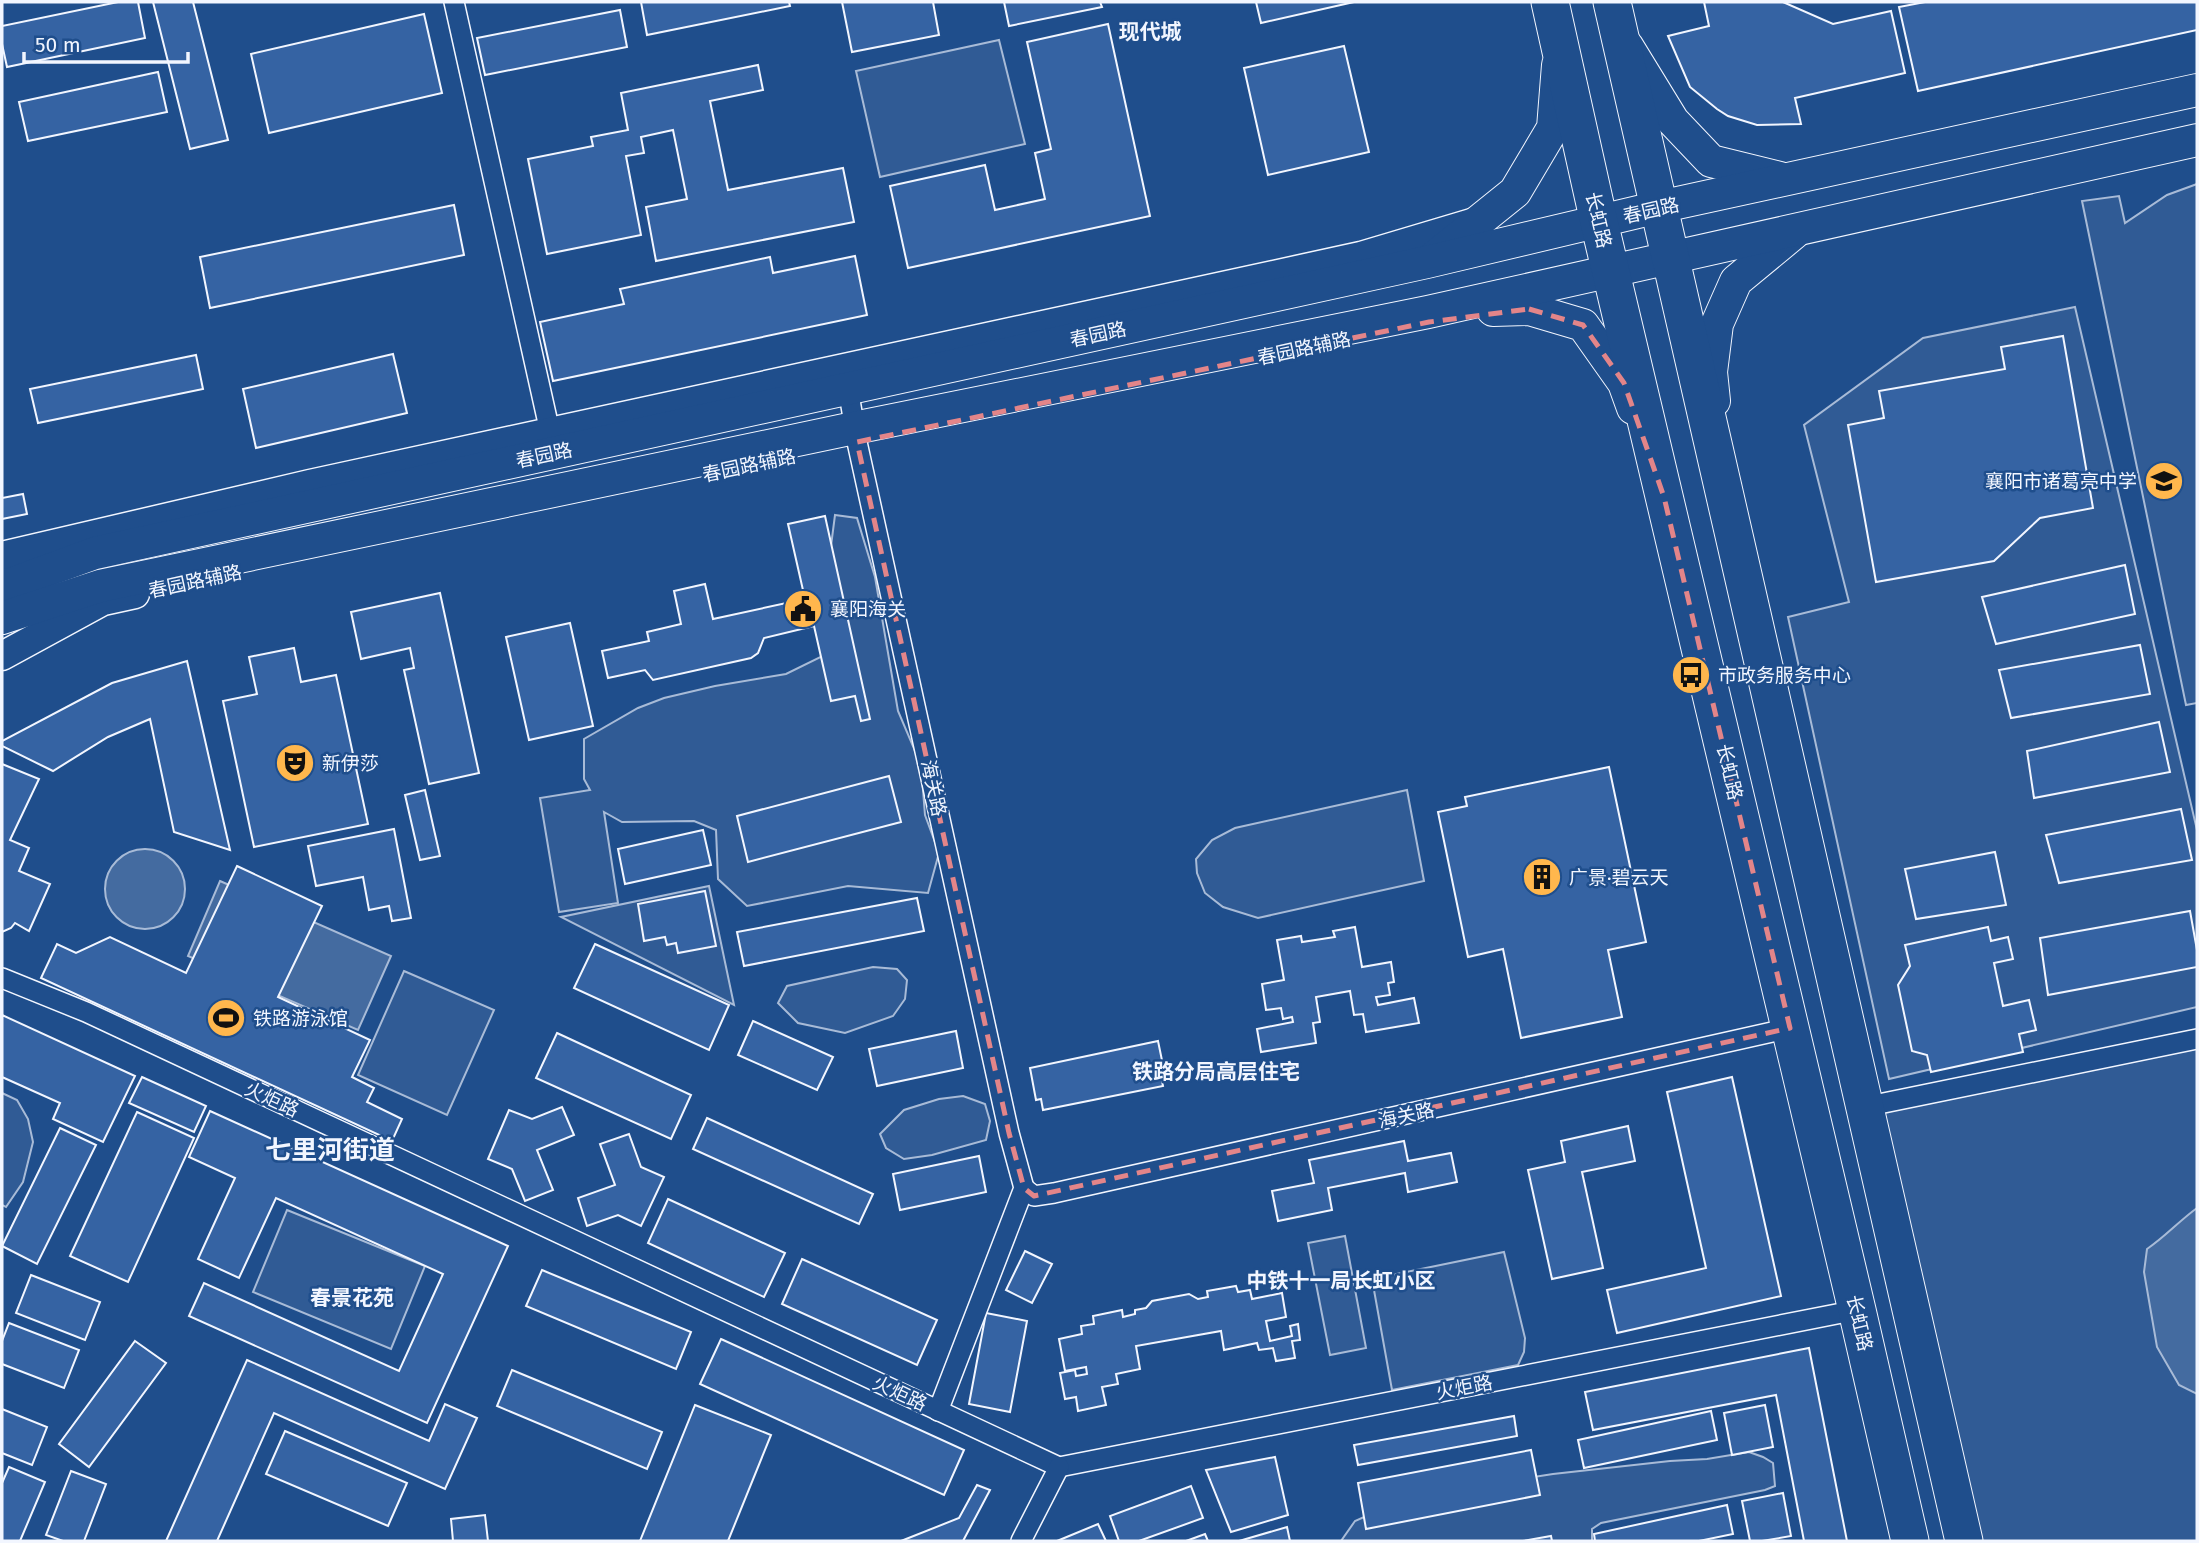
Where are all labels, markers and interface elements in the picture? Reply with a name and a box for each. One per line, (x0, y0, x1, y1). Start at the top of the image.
district label: 现代城 (1119, 19, 1182, 45)
scale bar (24, 21, 189, 65)
text: 50 m (35, 32, 81, 58)
street label: 长虹路 (1581, 190, 1616, 250)
street label: 春园路 (1621, 193, 1681, 228)
street label: 春园路 (1068, 317, 1128, 352)
street label: 春园路辅路 (1255, 327, 1353, 370)
street label: 春园路 (514, 438, 574, 473)
street label: 春园路辅路 (700, 444, 798, 487)
school or university icon: 襄阳市诸葛亮中学 (2143, 460, 2185, 502)
place label: 襄阳市诸葛亮中学 (1985, 470, 2137, 493)
street label: 春园路辅路 (146, 560, 244, 603)
public building icon: 襄阳海关 (782, 588, 824, 630)
place label: 襄阳海关 (830, 598, 906, 621)
bus stop icon: 市政务服务中心 (1670, 654, 1712, 696)
place label: 市政务服务中心 (1718, 664, 1851, 687)
theatre icon: 新伊莎 (274, 742, 316, 784)
street label: 长虹路 (1712, 742, 1747, 802)
place label: 新伊莎 (322, 752, 379, 775)
street label: 海关路 (916, 758, 951, 818)
building icon: 广景·碧云天 (1521, 856, 1563, 898)
place label: 广景·碧云天 (1569, 866, 1669, 889)
sports icon: 铁路游泳馆 (205, 997, 247, 1039)
place label: 铁路游泳馆 (253, 1007, 348, 1030)
district label: 铁路分局高层住宅 (1132, 1059, 1300, 1085)
street label: 火炬路 (241, 1077, 302, 1122)
street label: 海关路 (1376, 1098, 1436, 1133)
district label: 七里河街道 (265, 1135, 395, 1166)
district label: 中铁十一局长虹小区 (1247, 1268, 1436, 1294)
district label: 春景花苑 (310, 1285, 394, 1311)
street label: 长虹路 (1842, 1293, 1877, 1353)
street label: 火炬路 (869, 1371, 930, 1416)
street label: 火炬路 (1434, 1371, 1494, 1404)

